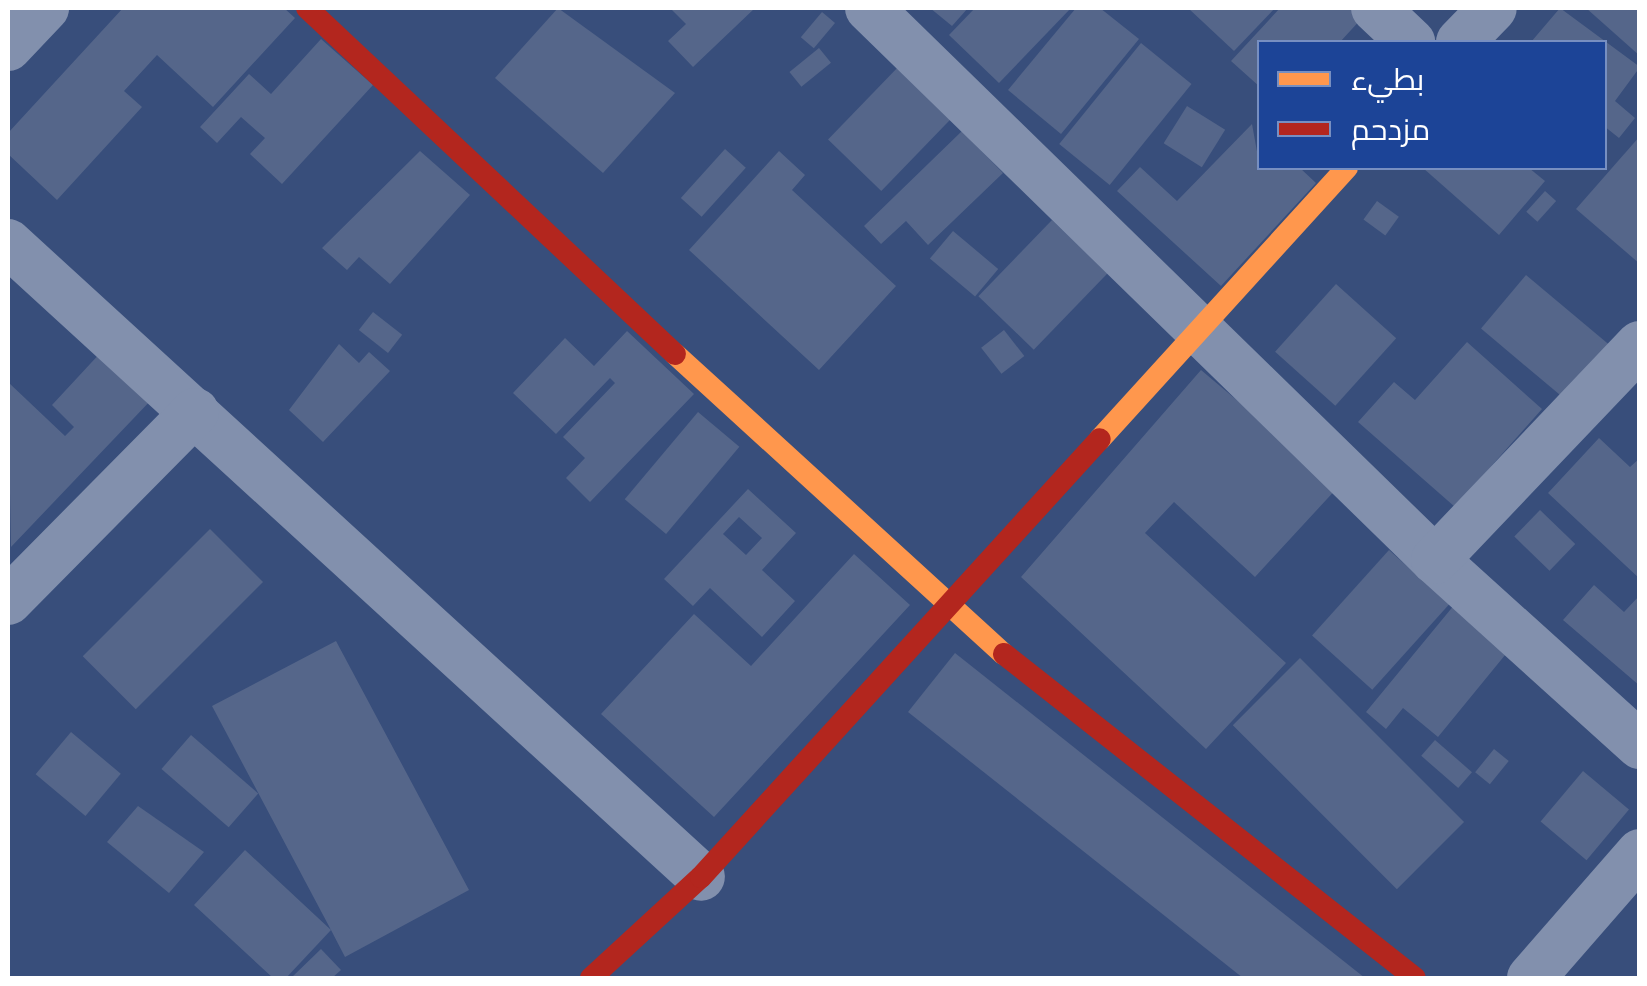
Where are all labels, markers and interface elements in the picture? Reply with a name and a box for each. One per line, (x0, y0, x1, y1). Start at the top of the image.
legend (1257, 40, 1607, 170)
text: بطيء (1351, 59, 1424, 98)
text: مزدحم (1351, 109, 1430, 148)

